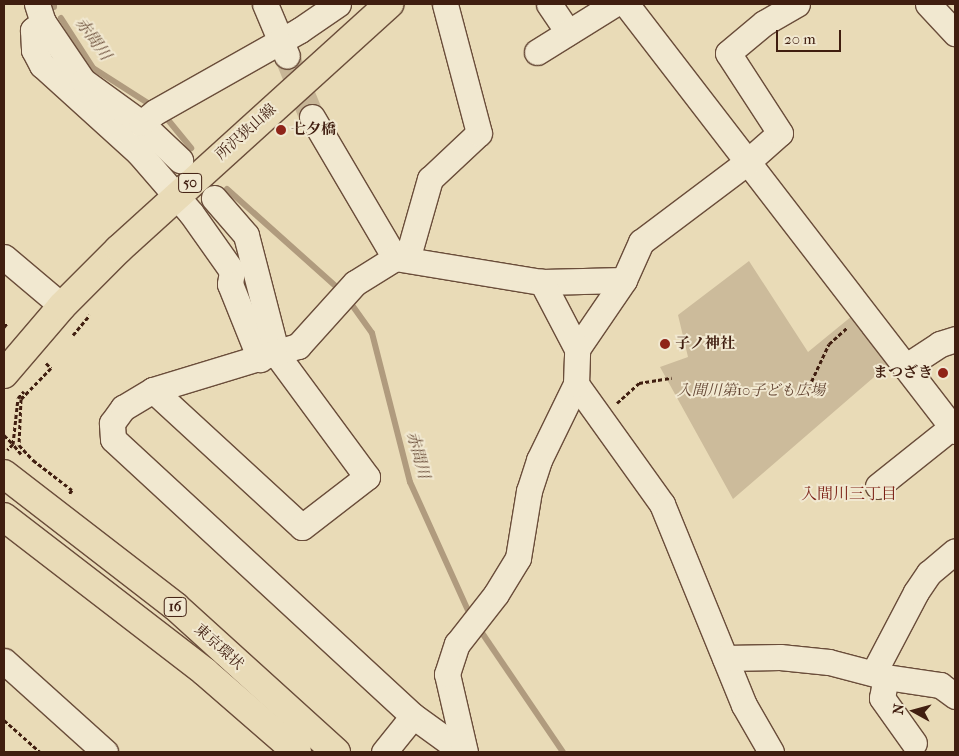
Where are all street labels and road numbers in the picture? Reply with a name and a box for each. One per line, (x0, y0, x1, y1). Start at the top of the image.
street label: 所沢狭山線 (212, 100, 280, 164)
road number: 50 (178, 172, 202, 194)
road number: 16 (162, 596, 188, 618)
street label: 東京環状 (191, 620, 247, 674)

